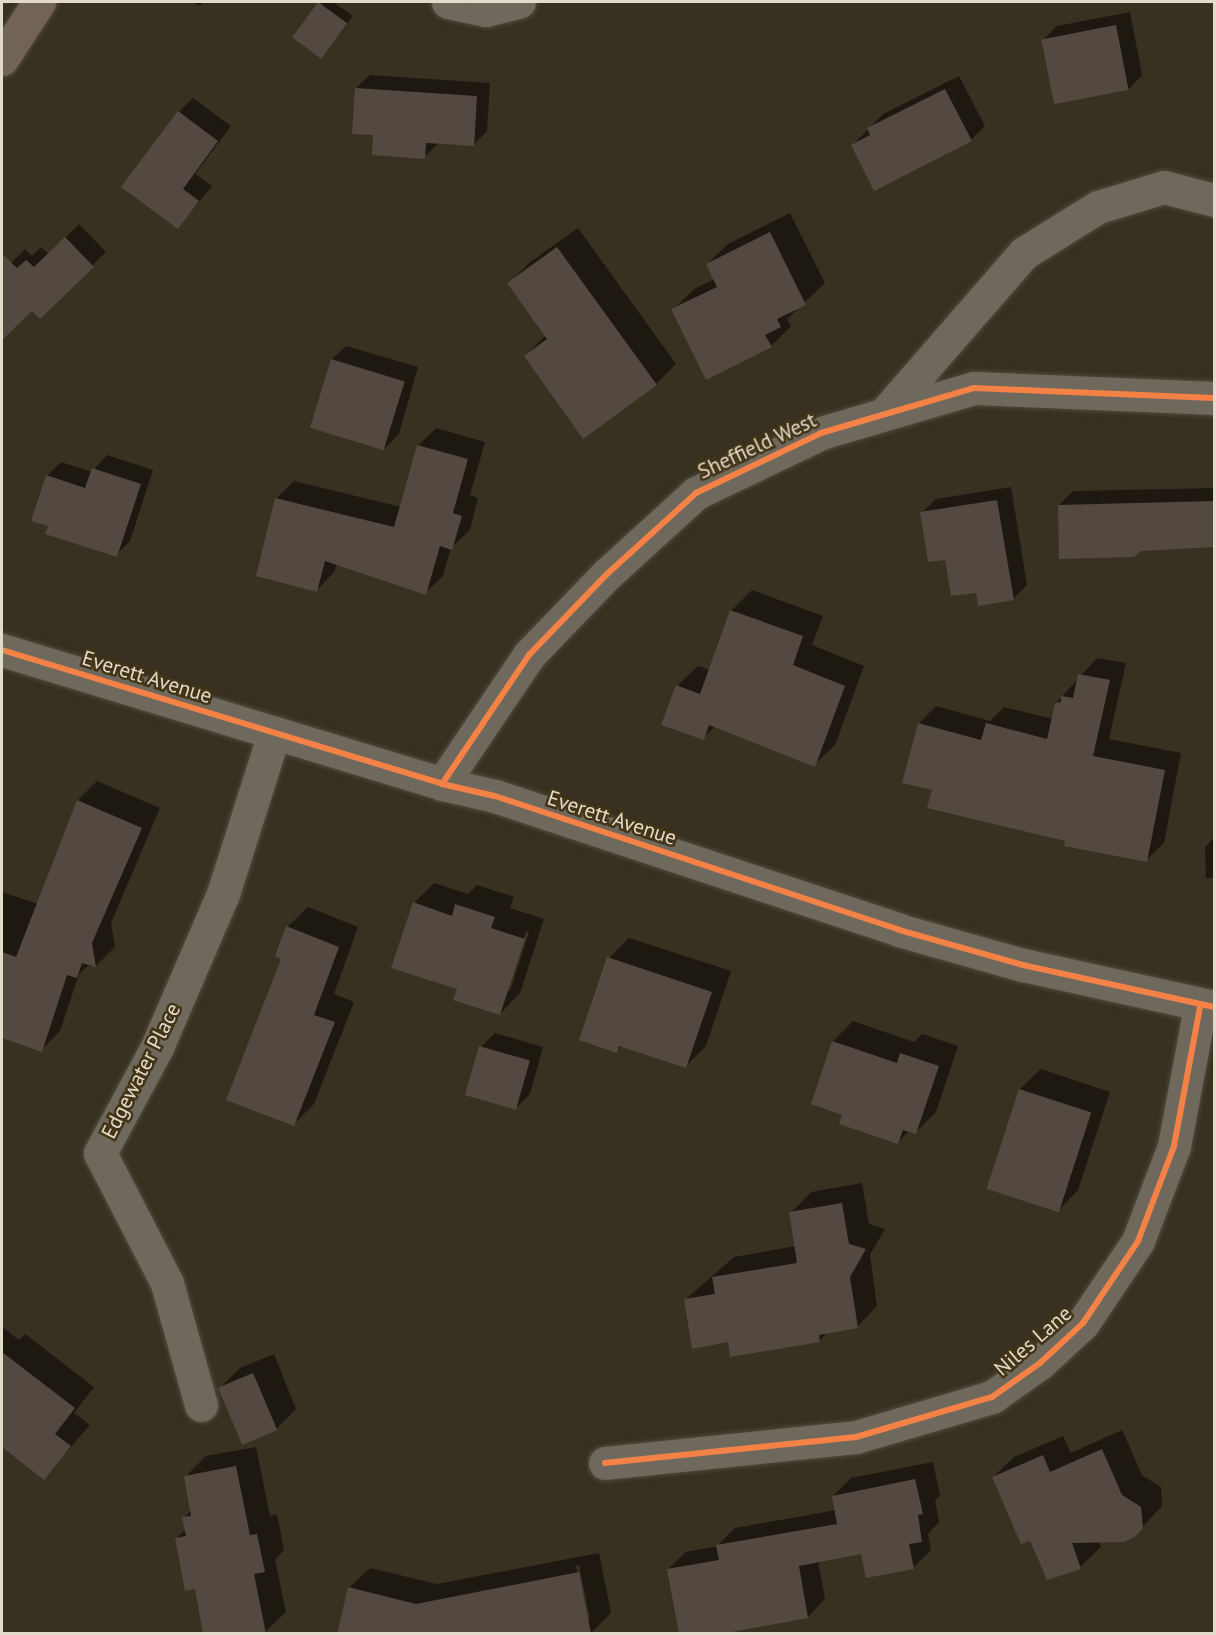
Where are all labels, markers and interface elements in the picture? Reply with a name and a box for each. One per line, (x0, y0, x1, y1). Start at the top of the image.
street label: Sheffield West (694, 407, 820, 485)
street label: Everett Avenue (79, 645, 215, 709)
street label: Everett Avenue (544, 785, 680, 851)
street label: Edgewater Place (96, 999, 186, 1143)
street label: Niles Lane (989, 1301, 1077, 1381)

